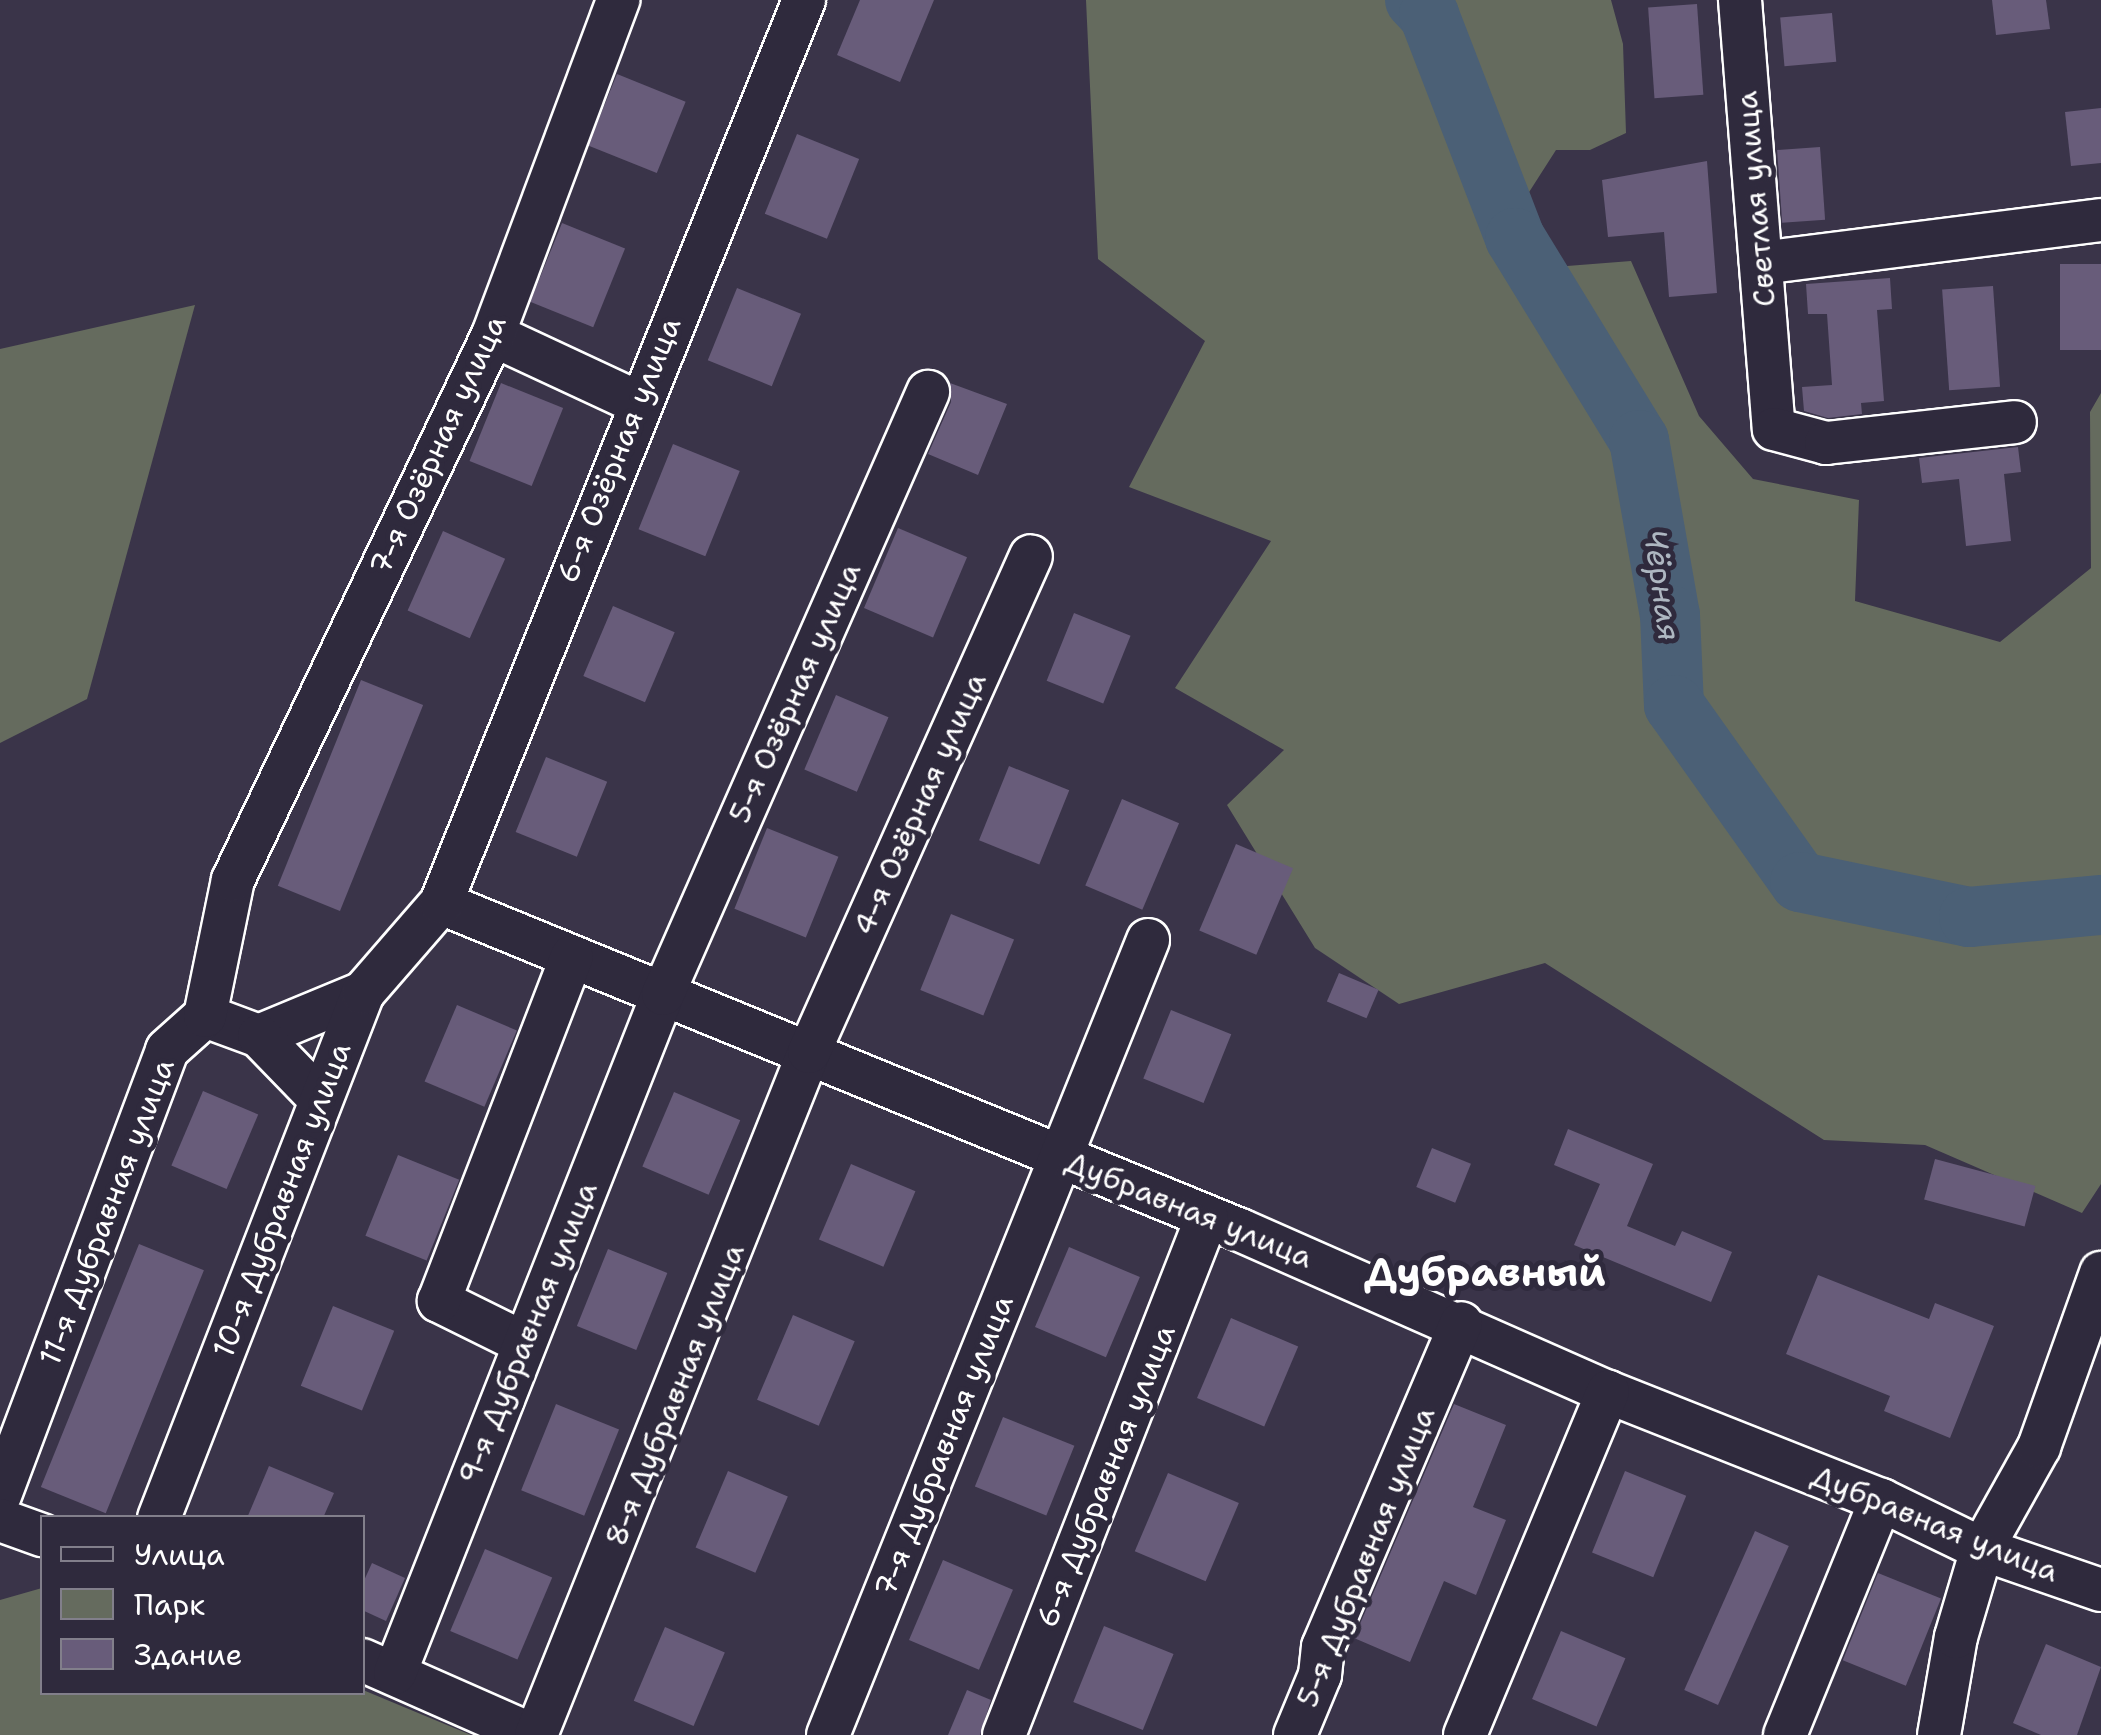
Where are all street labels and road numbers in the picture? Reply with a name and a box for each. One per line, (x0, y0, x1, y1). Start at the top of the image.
street label: Светлая улица (1729, 90, 1783, 308)
street label: 7-я Озёрная улица (362, 309, 514, 581)
street label: 6-я Озёрная улица (549, 312, 689, 588)
street label: 5-я Озёрная улица (721, 557, 869, 829)
street label: 4-я Озёрная улица (846, 667, 994, 941)
street label: 10-я Дубравная улица (205, 1037, 359, 1363)
street label: 11-я Дубравная улица (32, 1054, 182, 1370)
street label: Дубравная улица (1060, 1144, 1318, 1276)
street label: 9-я Дубравная улица (451, 1177, 605, 1489)
street label: 8-я Дубравная улица (598, 1239, 752, 1551)
street label: 7-я Дубравная улица (867, 1290, 1021, 1602)
street label: 6-я Дубравная улица (1029, 1320, 1183, 1632)
street label: 5-я Дубравная улица (1289, 1402, 1443, 1712)
street label: Дубравная улица (1806, 1458, 2064, 1590)

